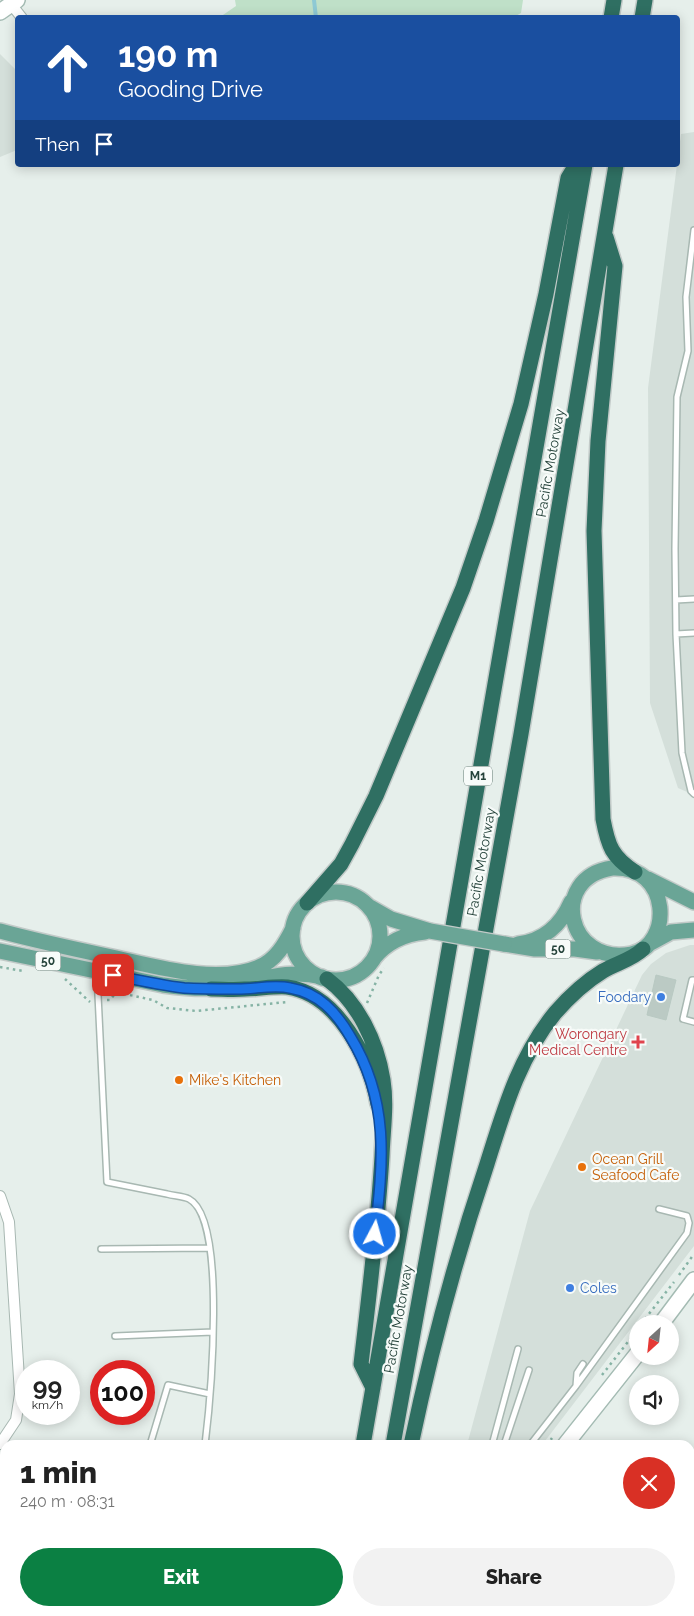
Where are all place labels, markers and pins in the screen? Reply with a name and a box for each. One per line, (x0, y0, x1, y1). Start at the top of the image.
pin (92, 954, 134, 996)
place label: Foodary (598, 989, 651, 1005)
marker: Foodary (655, 991, 667, 1003)
place label: Worongary Medical Centre (529, 1026, 627, 1058)
marker: Worongary Medical Centre (631, 1035, 645, 1049)
place label: Mike's Kitchen (189, 1072, 281, 1088)
marker: Mike's Kitchen (173, 1074, 185, 1086)
place label: Ocean Grill Seafood Cafe (592, 1151, 679, 1183)
marker: Ocean Grill Seafood Cafe (576, 1161, 588, 1173)
place label: Coles (580, 1280, 617, 1296)
marker: Coles (564, 1282, 576, 1294)

